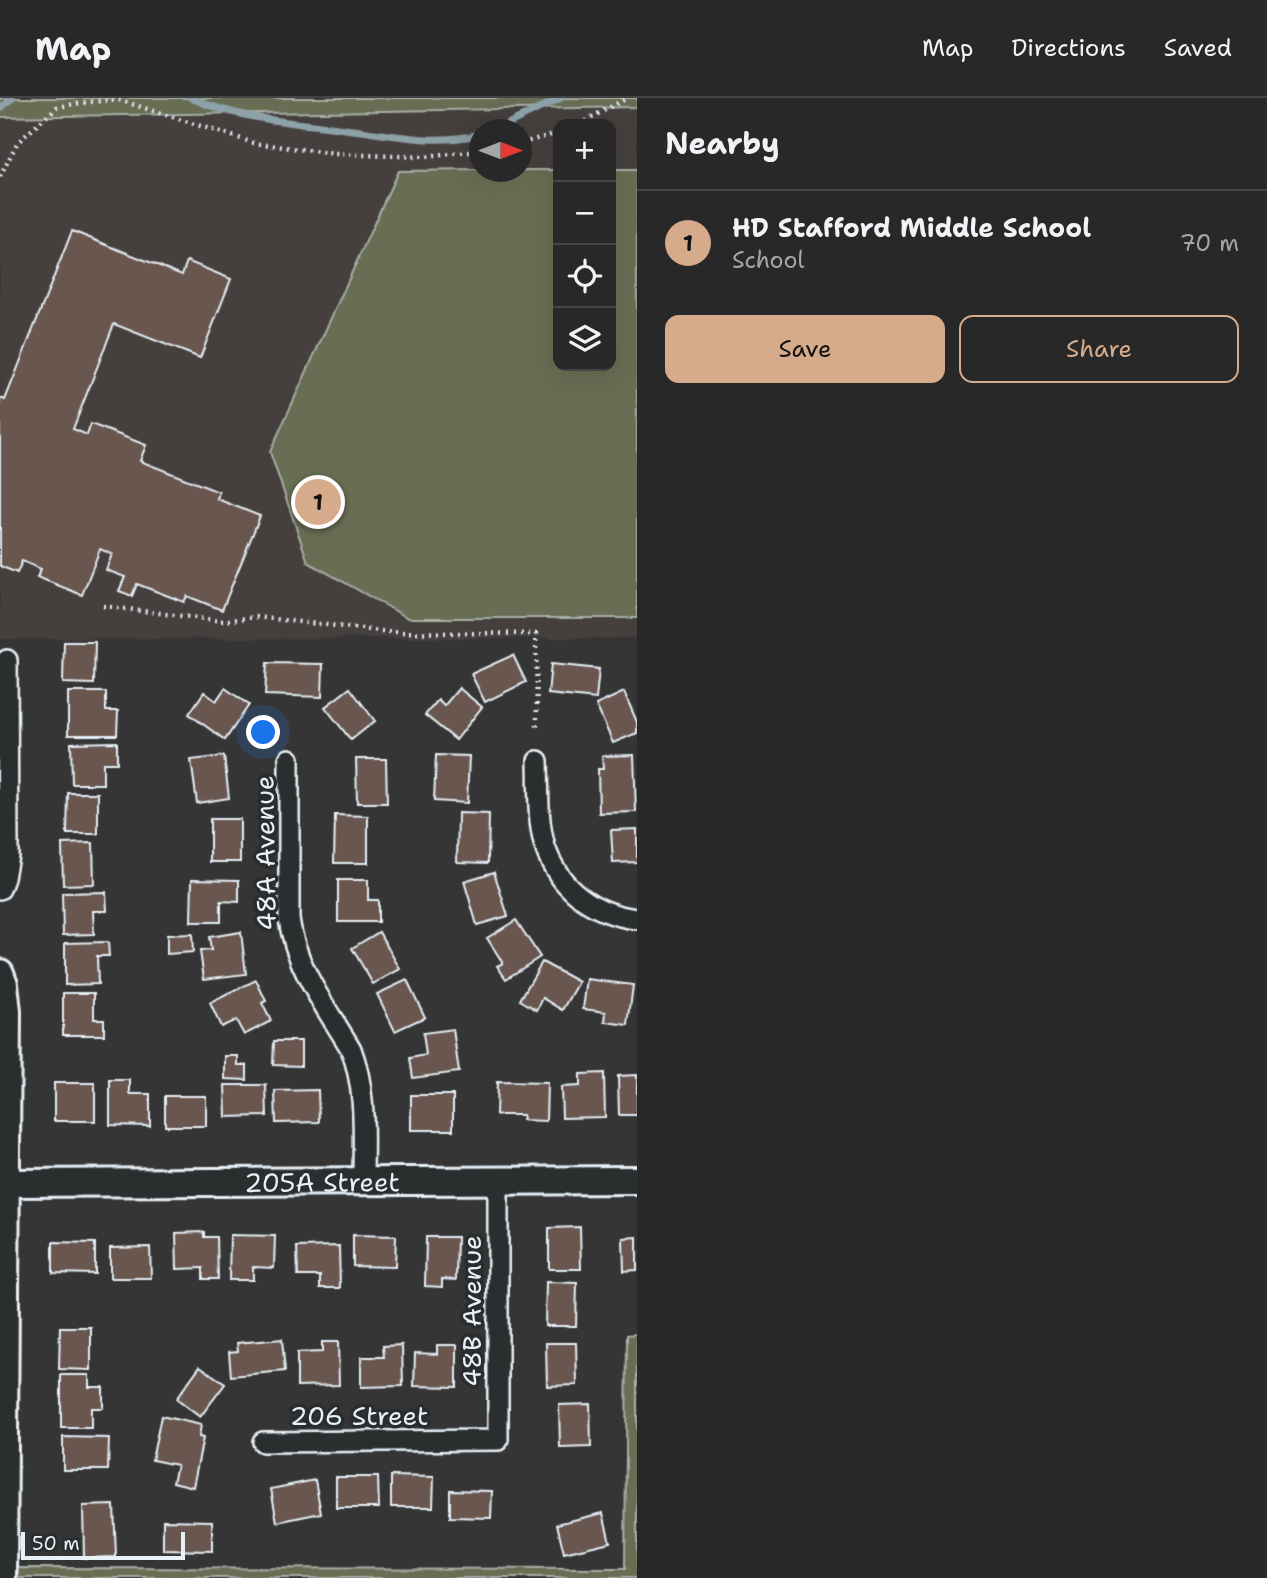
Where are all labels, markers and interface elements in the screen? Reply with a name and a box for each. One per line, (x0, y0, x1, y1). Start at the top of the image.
text: Map (35, 26, 111, 71)
text: Map (922, 32, 973, 64)
text: Directions (1011, 32, 1126, 64)
text: Saved (1164, 32, 1232, 64)
north arrow (469, 119, 532, 182)
map controls (553, 119, 616, 371)
button: + (553, 119, 616, 182)
text: Nearby (665, 123, 780, 164)
button: − (553, 182, 616, 245)
text: HD Stafford Middle School (732, 210, 1091, 245)
text: 1 (683, 228, 693, 258)
text: 70 m (1180, 228, 1239, 258)
button: locate (553, 245, 616, 308)
text: School (732, 245, 804, 275)
button: layers (553, 308, 616, 371)
button: Save (665, 315, 945, 383)
button: Share (959, 315, 1239, 383)
pin: 1 (295, 476, 341, 528)
your location (246, 715, 280, 749)
street label: 48A Avenue (246, 775, 284, 931)
street label: 205A Street (244, 1164, 400, 1199)
street label: 48B Avenue (454, 1235, 489, 1387)
street label: 206 Street (290, 1398, 428, 1433)
scale bar (21, 1529, 186, 1561)
text: 50 m (32, 1531, 80, 1556)

